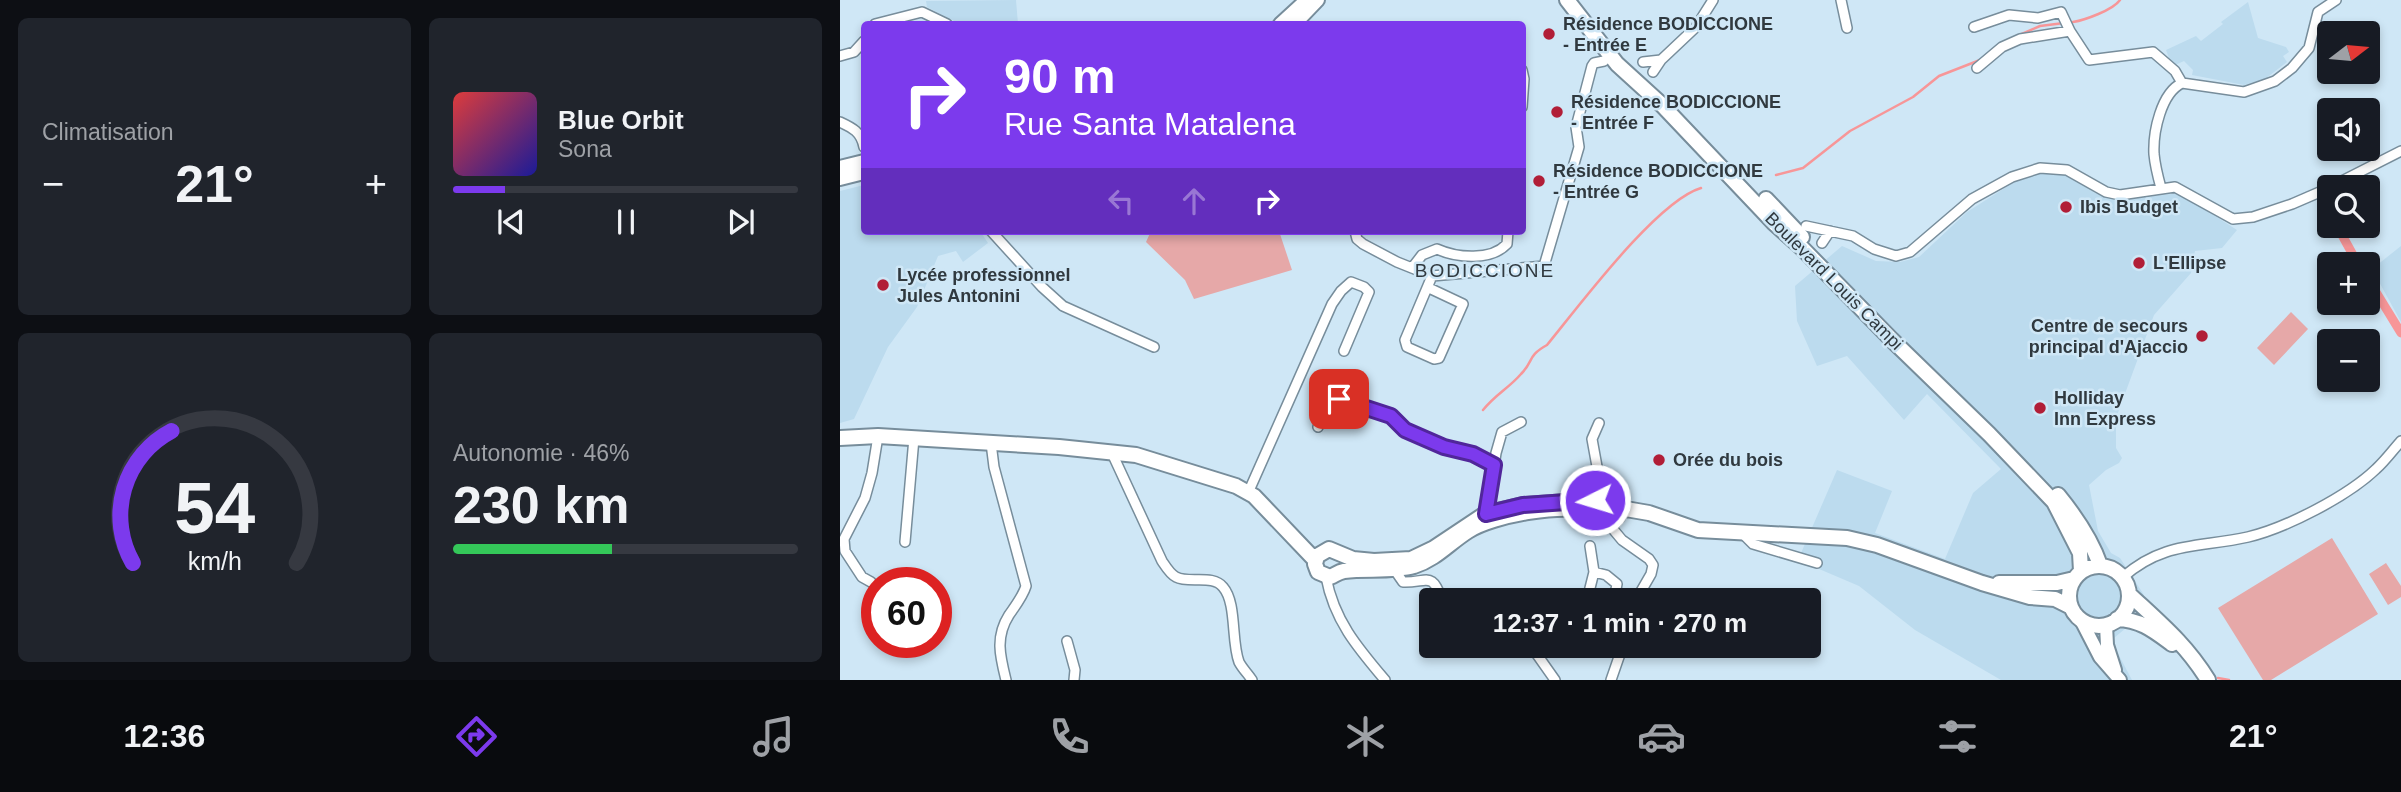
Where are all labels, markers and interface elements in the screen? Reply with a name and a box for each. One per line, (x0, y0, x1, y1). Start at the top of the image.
place label: Résidence BODICCIONE - Entrée E (1563, 14, 1773, 55)
north arrow (2317, 21, 2380, 84)
map controls (2317, 21, 2380, 392)
marker: Résidence BODICCIONE - Entrée E (1541, 26, 1557, 42)
icon: right (889, 49, 980, 140)
text: 90 m (1004, 49, 1116, 103)
place label: Résidence BODICCIONE - Entrée F (1571, 92, 1781, 133)
button: sound (2317, 98, 2380, 161)
marker: Résidence BODICCIONE - Entrée F (1549, 104, 1565, 120)
text: Blue Orbit (558, 105, 684, 135)
text: Rue Santa Matalena (1004, 106, 1296, 142)
text: Climatisation (42, 119, 174, 145)
text: Sona (558, 136, 612, 162)
text: 21° (175, 155, 254, 213)
place label: Résidence BODICCIONE - Entrée G (1553, 161, 1763, 202)
text: − (42, 163, 64, 205)
text: + (365, 163, 387, 205)
marker: Résidence BODICCIONE - Entrée G (1531, 173, 1547, 189)
button: search (2317, 175, 2380, 238)
icon: left (1102, 182, 1140, 220)
icon: ahead (1175, 182, 1213, 220)
icon: right (1248, 182, 1286, 220)
place label: Ibis Budget (2080, 197, 2178, 217)
marker: Ibis Budget (2058, 199, 2074, 215)
icon: previous (492, 203, 530, 241)
icon: pause (607, 203, 645, 241)
icon: next (722, 203, 760, 241)
street label: Boulevard Louis Campi (1761, 208, 1907, 354)
button: + (2317, 252, 2380, 315)
place label: L'Ellipse (2153, 253, 2226, 273)
marker: L'Ellipse (2131, 255, 2147, 271)
district label: BODICCIONE (1415, 260, 1555, 281)
place label: Lycée professionnel Jules Antonini (897, 265, 1070, 306)
marker: Lycée professionnel Jules Antonini (875, 277, 891, 293)
place label: Centre de secours principal d'Ajaccio (2029, 316, 2188, 357)
marker: Centre de secours principal d'Ajaccio (2194, 328, 2210, 344)
button: − (2317, 329, 2380, 392)
pin (1309, 369, 1369, 429)
icon: arrive (1320, 380, 1358, 418)
place label: Holliday Inn Express (2054, 388, 2156, 429)
marker: Holliday Inn Express (2032, 400, 2048, 416)
text: Autonomie · 46% (453, 440, 629, 466)
place label: Orée du bois (1673, 450, 1783, 470)
marker: Orée du bois (1651, 452, 1667, 468)
position arrow (1558, 463, 1632, 537)
text: 54 (174, 468, 255, 549)
text: 230 km (453, 476, 629, 534)
text: km/h (187, 547, 242, 575)
speed limit sign: 60 (861, 567, 952, 658)
text: 12:37 · 1 min · 270 m (1493, 608, 1747, 638)
icon: directions (452, 712, 501, 761)
icon: music (749, 712, 798, 761)
icon: phone (1045, 712, 1094, 761)
icon: climate (1341, 712, 1390, 761)
icon: car (1637, 712, 1686, 761)
icon: filters (1933, 712, 1982, 761)
text: 12:36 (124, 718, 205, 754)
text: 21° (2229, 718, 2277, 754)

